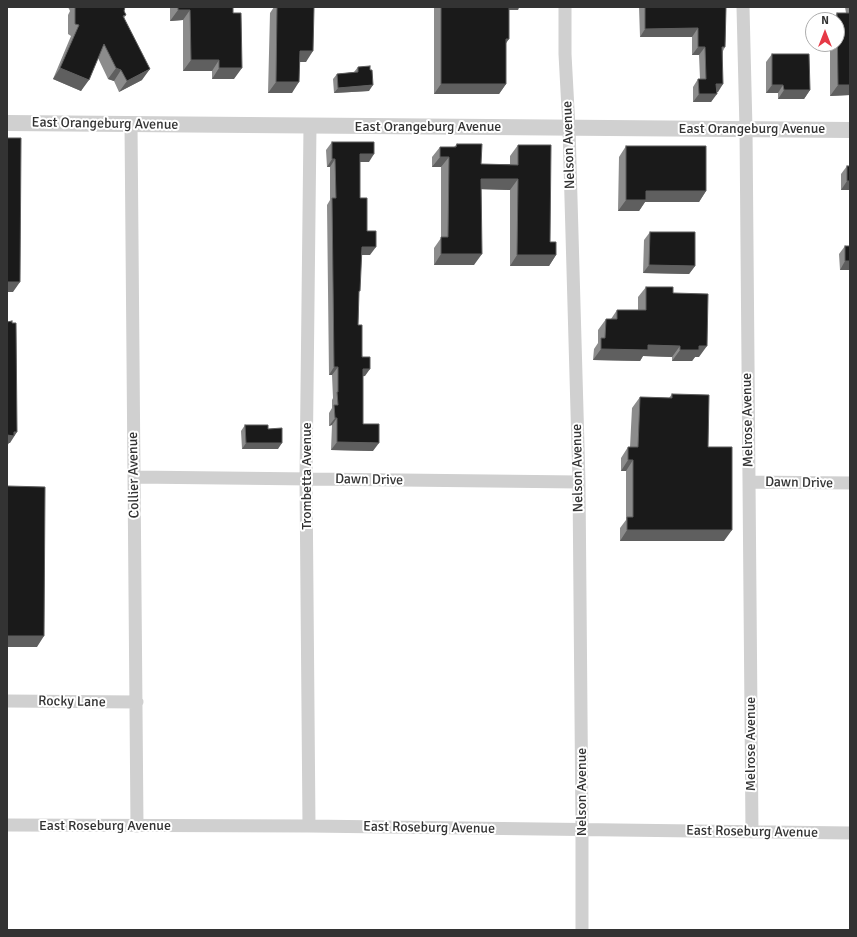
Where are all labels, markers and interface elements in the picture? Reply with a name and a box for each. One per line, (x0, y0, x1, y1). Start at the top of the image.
north arrow (805, 12, 845, 52)
text: N (821, 14, 829, 27)
street label: Nelson Avenue (559, 100, 579, 190)
street label: East Orangeburg Avenue (31, 114, 179, 134)
street label: East Orangeburg Avenue (355, 119, 501, 135)
street label: East Orangeburg Avenue (679, 121, 825, 137)
street label: Melrose Avenue (739, 373, 757, 467)
street label: Trombetta Avenue (299, 422, 315, 530)
street label: Nelson Avenue (569, 424, 587, 512)
street label: Collier Avenue (125, 432, 143, 518)
street label: Dawn Drive (335, 471, 403, 489)
street label: Dawn Drive (765, 474, 833, 492)
street label: Rocky Lane (38, 693, 106, 711)
street label: Melrose Avenue (743, 697, 759, 791)
street label: Nelson Avenue (574, 748, 590, 836)
street label: East Roseburg Avenue (39, 818, 171, 834)
street label: East Roseburg Avenue (363, 818, 495, 838)
street label: East Roseburg Avenue (686, 822, 818, 842)

